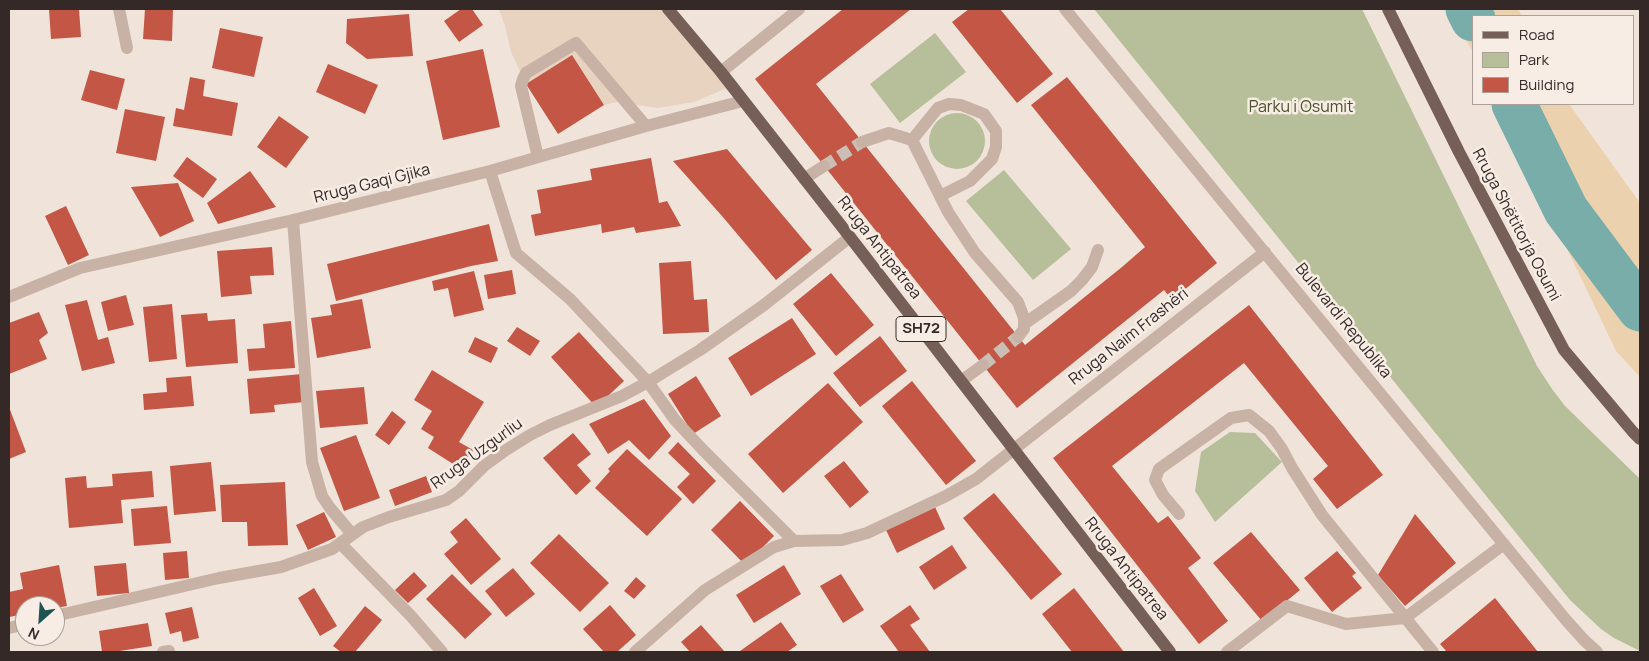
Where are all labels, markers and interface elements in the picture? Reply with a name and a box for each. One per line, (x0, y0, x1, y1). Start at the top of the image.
legend (1472, 15, 1634, 105)
text: Road (1519, 24, 1555, 45)
text: Park (1519, 49, 1549, 70)
text: Building (1519, 74, 1574, 95)
park label: Parku i Osumit (1249, 98, 1353, 118)
street label: Rruga Shëtitorja Osumi (1468, 145, 1564, 305)
street label: Rruga Gaqi Gjika (312, 160, 432, 208)
street label: Rruga Antipatrea (833, 193, 925, 303)
street label: Bulevardi Republika (1291, 260, 1395, 382)
street label: Rruga Naim Frashëri (1065, 284, 1193, 390)
road number: SH72 (896, 316, 946, 342)
street label: Rruga Uzgurliu (428, 414, 526, 494)
street label: Rruga Antipatrea (1080, 514, 1172, 624)
north arrow (15, 596, 65, 646)
text: N (25, 623, 42, 645)

